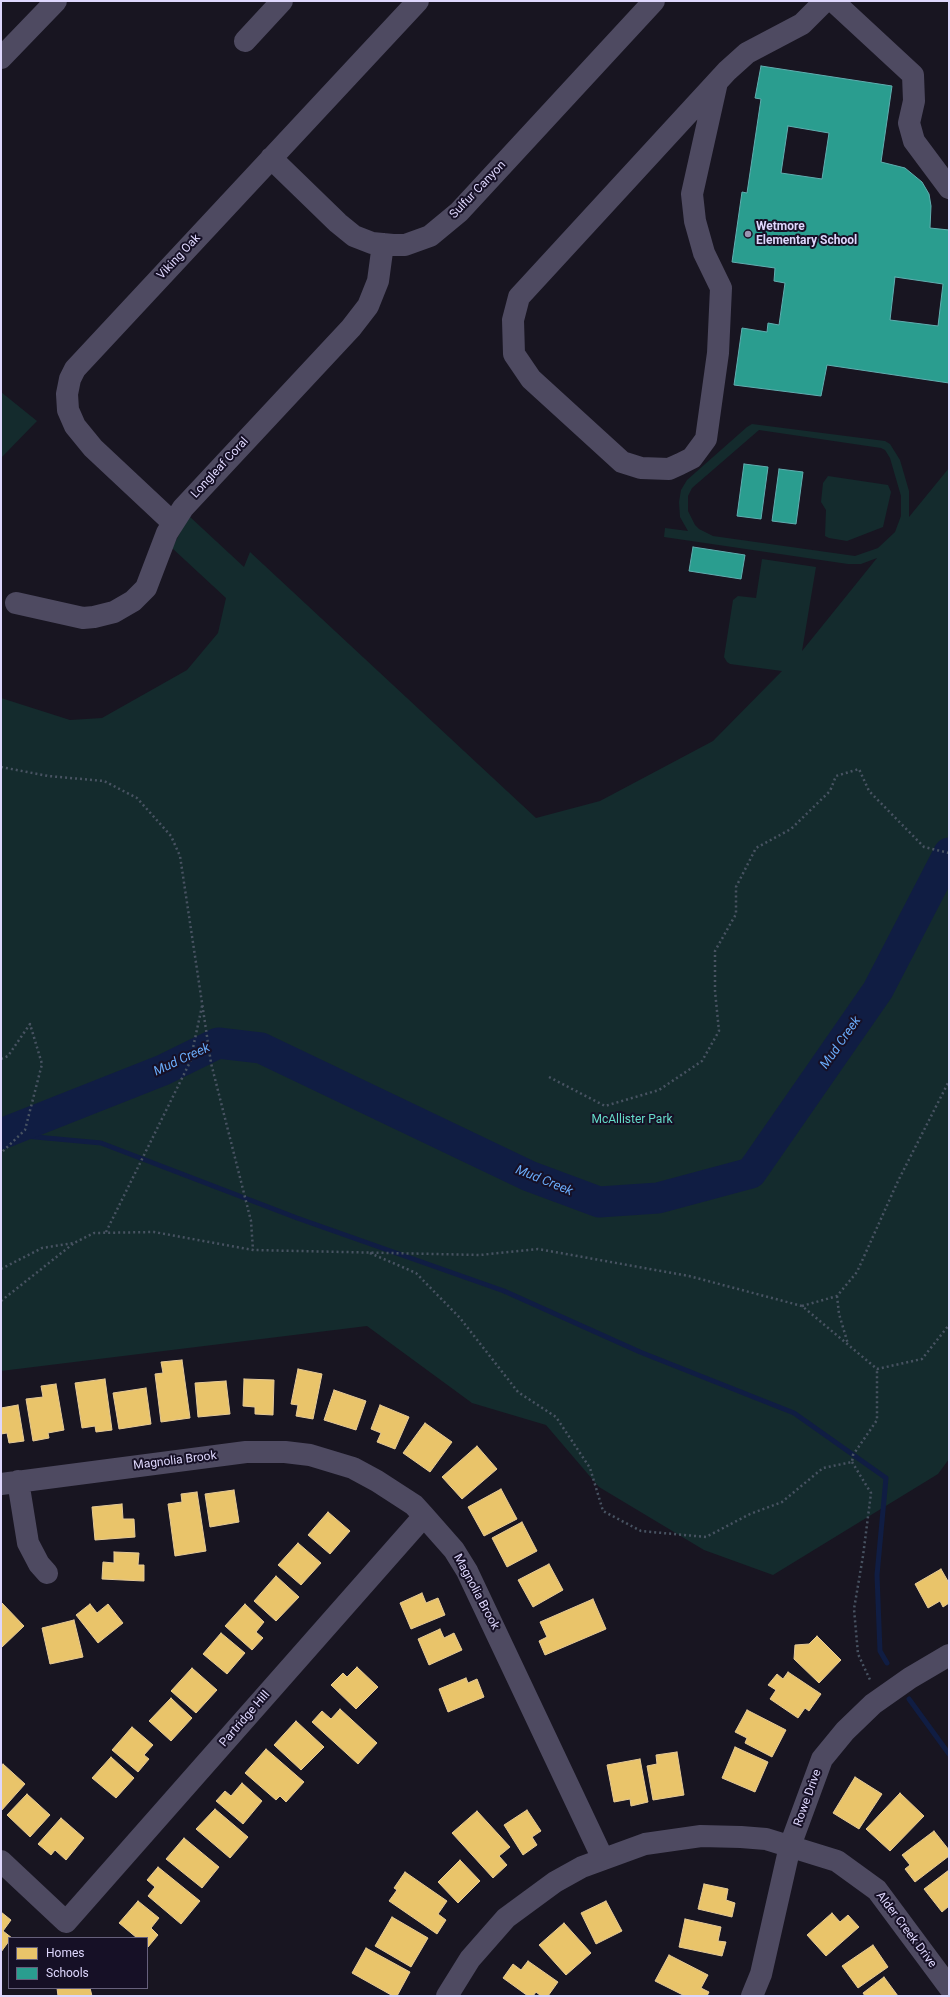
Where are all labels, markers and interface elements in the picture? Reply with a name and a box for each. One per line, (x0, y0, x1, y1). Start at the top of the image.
street label: Sulfur Canyon (447, 158, 509, 222)
place label: Wetmore Elementary School (756, 220, 857, 248)
marker: Wetmore Elementary School (743, 229, 753, 239)
street label: Viking Oak (154, 231, 204, 283)
street label: Longleaf Coral (188, 435, 252, 501)
water label: Mud Creek (817, 1014, 865, 1072)
water label: Mud Creek (151, 1040, 213, 1080)
park label: McAllister Park (591, 1113, 673, 1127)
water label: Mud Creek (513, 1162, 575, 1200)
street label: Magnolia Brook (133, 1449, 217, 1473)
street label: Magnolia Brook (450, 1552, 502, 1632)
street label: Partridge Hill (217, 1688, 273, 1750)
street label: Rowe Drive (791, 1768, 825, 1828)
street label: Alder Creek Drive (873, 1889, 939, 1971)
legend (8, 1937, 148, 1989)
text: Homes (46, 1946, 84, 1960)
text: Schools (46, 1966, 89, 1980)

